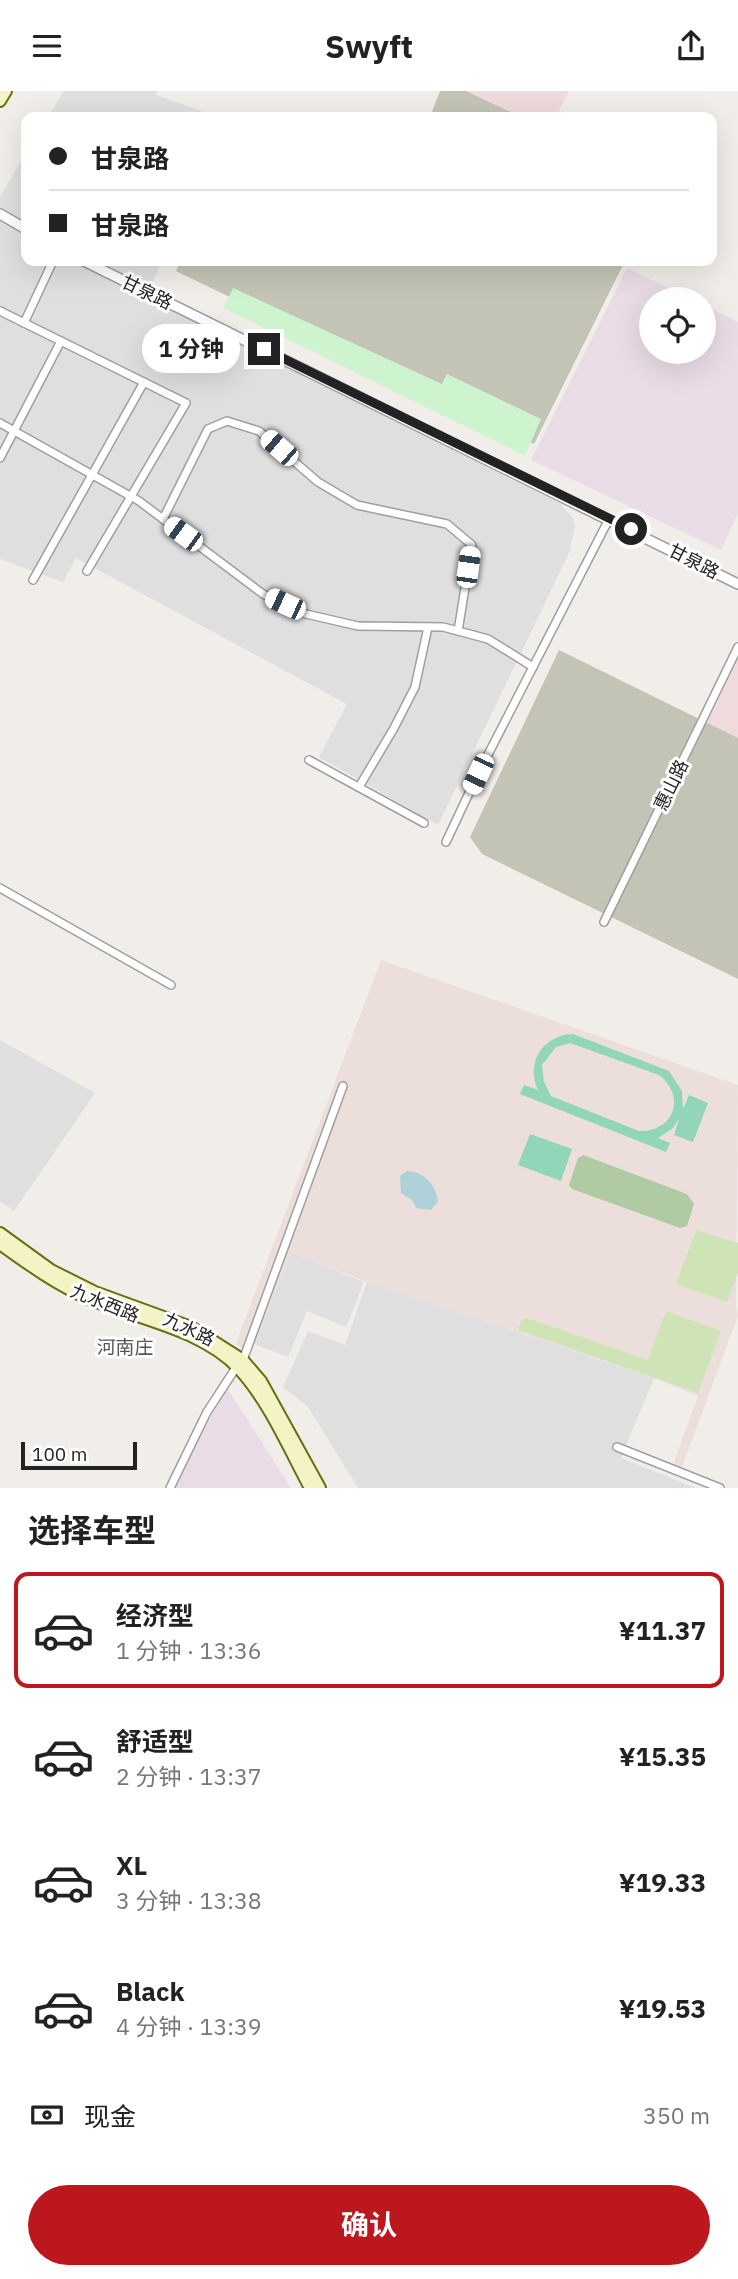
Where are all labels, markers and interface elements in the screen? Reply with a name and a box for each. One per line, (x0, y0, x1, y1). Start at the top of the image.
text: Swyft (325, 25, 413, 67)
icon: menu (28, 27, 66, 65)
icon: share (672, 27, 710, 65)
text: 甘泉路 (91, 141, 169, 175)
text: 甘泉路 (91, 208, 169, 242)
street label: 甘泉路 (118, 270, 176, 314)
map controls (639, 287, 716, 364)
button: locate (639, 287, 716, 364)
callout: 1 分钟 (142, 324, 240, 373)
text: 1 分钟 (158, 333, 224, 363)
route end (248, 333, 280, 365)
car (257, 426, 302, 470)
car (160, 513, 207, 555)
route start (615, 513, 647, 545)
street label: 甘泉路 (665, 538, 723, 584)
car (455, 545, 482, 589)
car (262, 586, 309, 622)
car (460, 751, 497, 797)
street label: 惠山路 (649, 756, 693, 814)
street label: 九水西路 (67, 1279, 143, 1327)
street label: 九水路 (160, 1307, 218, 1351)
district label: 河南庄 (96, 1335, 154, 1359)
scale bar (21, 1439, 136, 1471)
text: 100 m (32, 1442, 87, 1466)
text: 选择车型 (28, 1509, 156, 1551)
text: 经济型 (116, 1598, 194, 1632)
icon: car (32, 1599, 95, 1662)
text: ¥11.37 (619, 1613, 706, 1647)
text: 1 分钟 · 13:36 (116, 1635, 262, 1665)
text: 舒适型 (116, 1724, 194, 1758)
icon: car (32, 1725, 95, 1788)
text: ¥15.35 (619, 1739, 706, 1773)
text: 2 分钟 · 13:37 (116, 1761, 262, 1791)
text: XL (116, 1848, 147, 1882)
icon: car (32, 1851, 95, 1914)
text: ¥19.33 (619, 1865, 706, 1899)
text: 3 分钟 · 13:38 (116, 1885, 262, 1915)
text: Black (116, 1974, 184, 2008)
icon: car (32, 1977, 95, 2040)
text: ¥19.53 (619, 1991, 706, 2025)
text: 4 分钟 · 13:39 (116, 2011, 262, 2041)
icon: cash (28, 2096, 66, 2134)
text: 现金 (84, 2099, 136, 2133)
text: 350 m (643, 2100, 710, 2130)
button: 确认 (28, 2185, 710, 2265)

